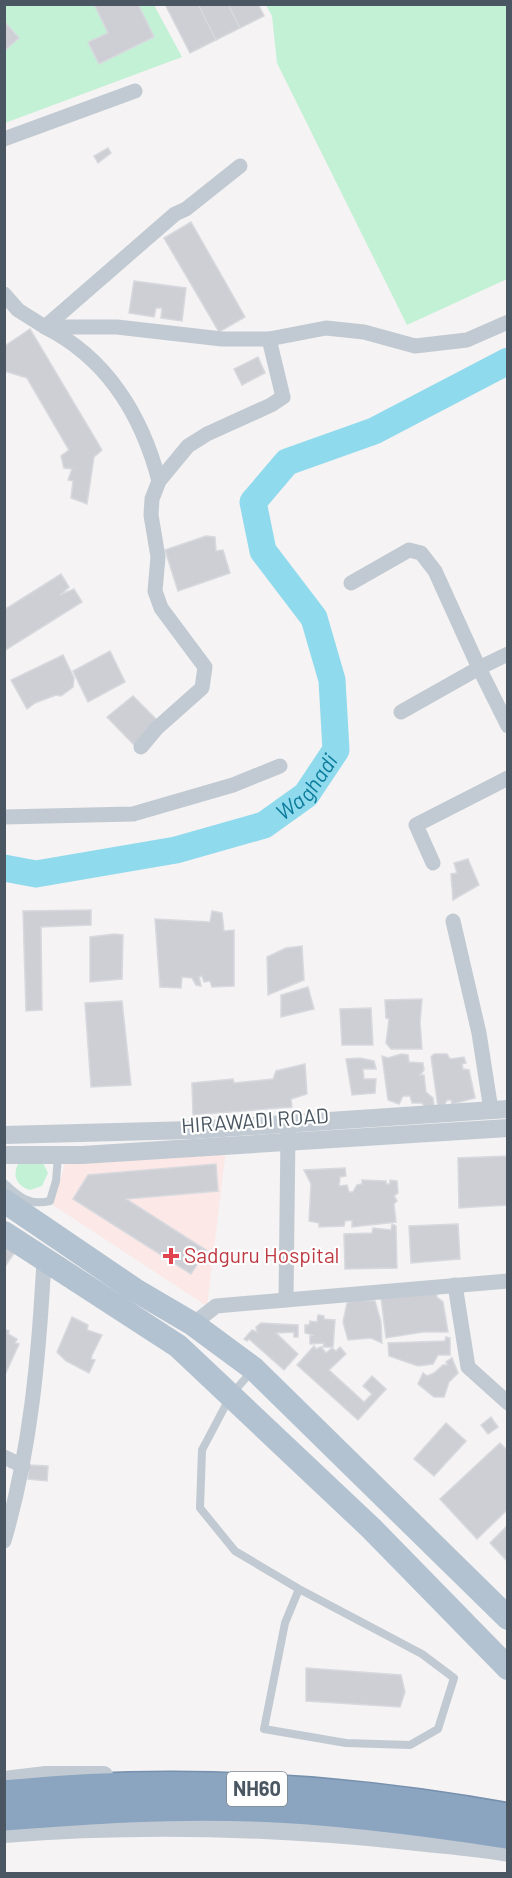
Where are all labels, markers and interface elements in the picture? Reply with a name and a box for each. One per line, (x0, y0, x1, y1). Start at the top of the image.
water label: Waghadi (270, 748, 342, 825)
street label: HIRAWADI ROAD (180, 1102, 330, 1137)
place label: Sadguru Hospital (184, 1242, 339, 1267)
marker: Sadguru Hospital (162, 1247, 180, 1265)
road number: NH60 (227, 1772, 287, 1806)

